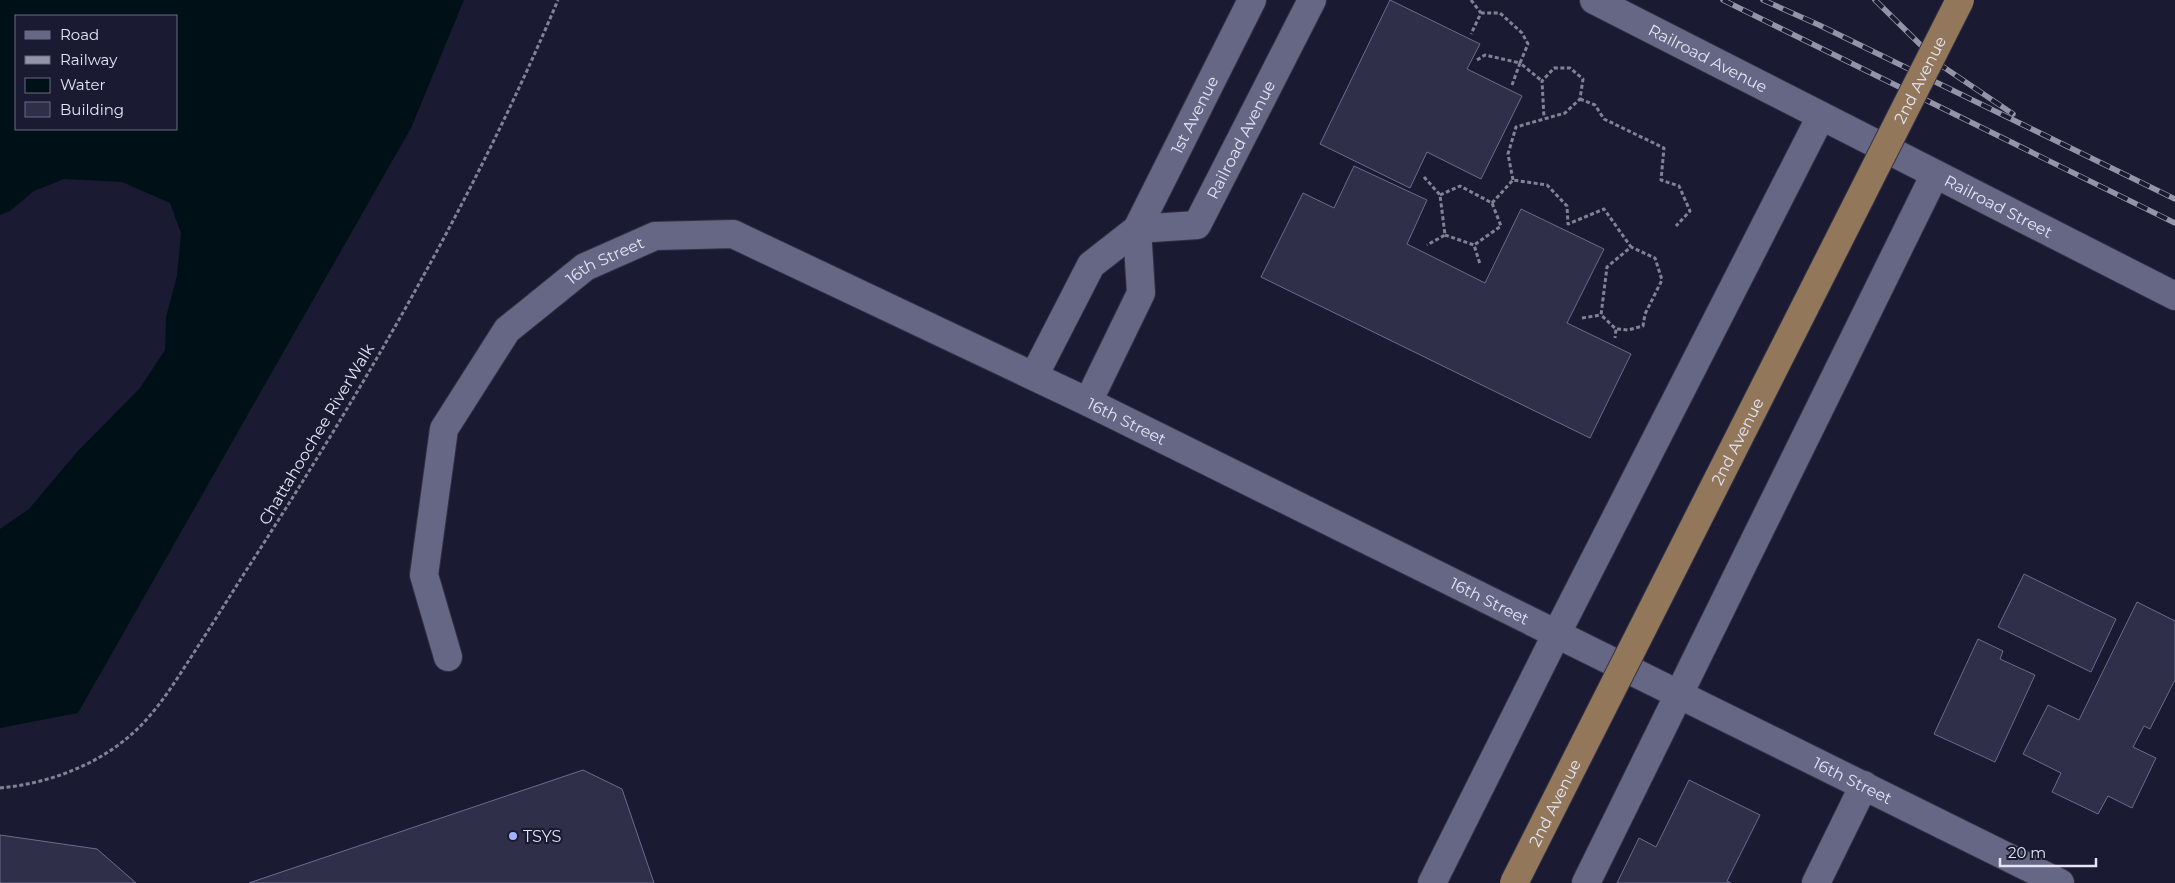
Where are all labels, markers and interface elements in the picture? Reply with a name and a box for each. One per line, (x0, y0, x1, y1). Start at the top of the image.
legend (15, 15, 178, 130)
street label: Railroad Avenue (1645, 20, 1770, 97)
text: Road (60, 25, 99, 44)
street label: 2nd Avenue (1890, 33, 1950, 127)
text: Railway (60, 50, 118, 69)
street label: 1st Avenue (1167, 73, 1222, 157)
text: Water (60, 75, 106, 94)
street label: Railroad Avenue (1203, 77, 1279, 202)
text: Building (60, 100, 124, 119)
street label: Railroad Street (1941, 171, 2056, 242)
street label: 16th Street (562, 233, 647, 289)
street label: Chattahoochee RiverWalk (255, 340, 378, 528)
street label: 16th Street (1084, 394, 1170, 449)
street label: 2nd Avenue (1708, 395, 1768, 488)
street label: 16th Street (1447, 574, 1532, 629)
street label: 16th Street (1810, 753, 1895, 809)
street label: 2nd Avenue (1525, 756, 1585, 850)
place label: TSYS (523, 827, 562, 846)
marker: TSYS (507, 830, 519, 842)
scale bar (2000, 836, 2096, 868)
text: 20 m (2008, 843, 2046, 862)

